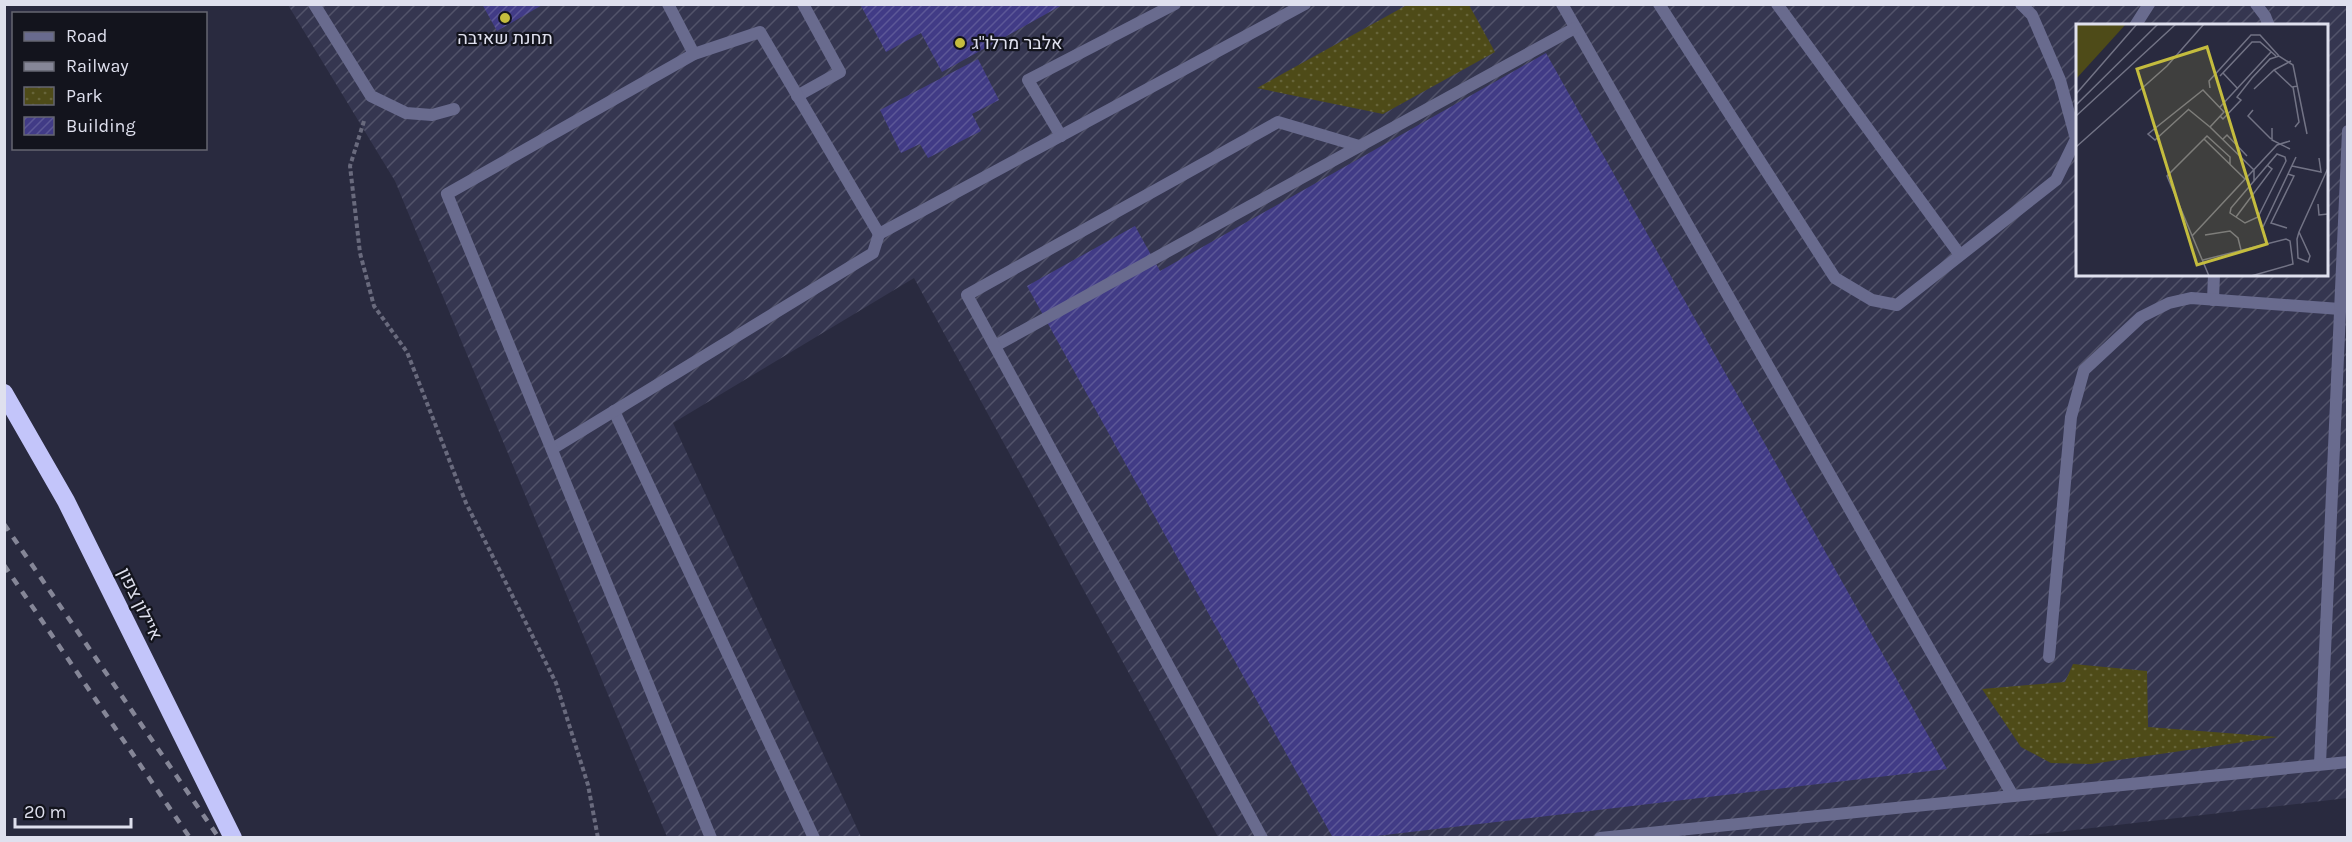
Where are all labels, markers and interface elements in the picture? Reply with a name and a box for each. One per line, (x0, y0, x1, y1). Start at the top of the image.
marker: תחנת שאיבה (498, 11, 512, 25)
legend (12, 12, 207, 150)
inset map (2076, 24, 2328, 276)
text: Road (66, 25, 107, 47)
place label: תחנת שאיבה (457, 27, 553, 49)
place label: אלבר מרלו"ג (972, 32, 1063, 54)
marker: אלבר מרלו"ג (953, 36, 967, 50)
text: Railway (66, 55, 129, 77)
text: Park (66, 85, 103, 107)
text: Building (66, 115, 136, 137)
street label: איילון צפון (113, 564, 167, 644)
scale bar (15, 791, 130, 829)
text: 20 m (24, 801, 66, 823)

